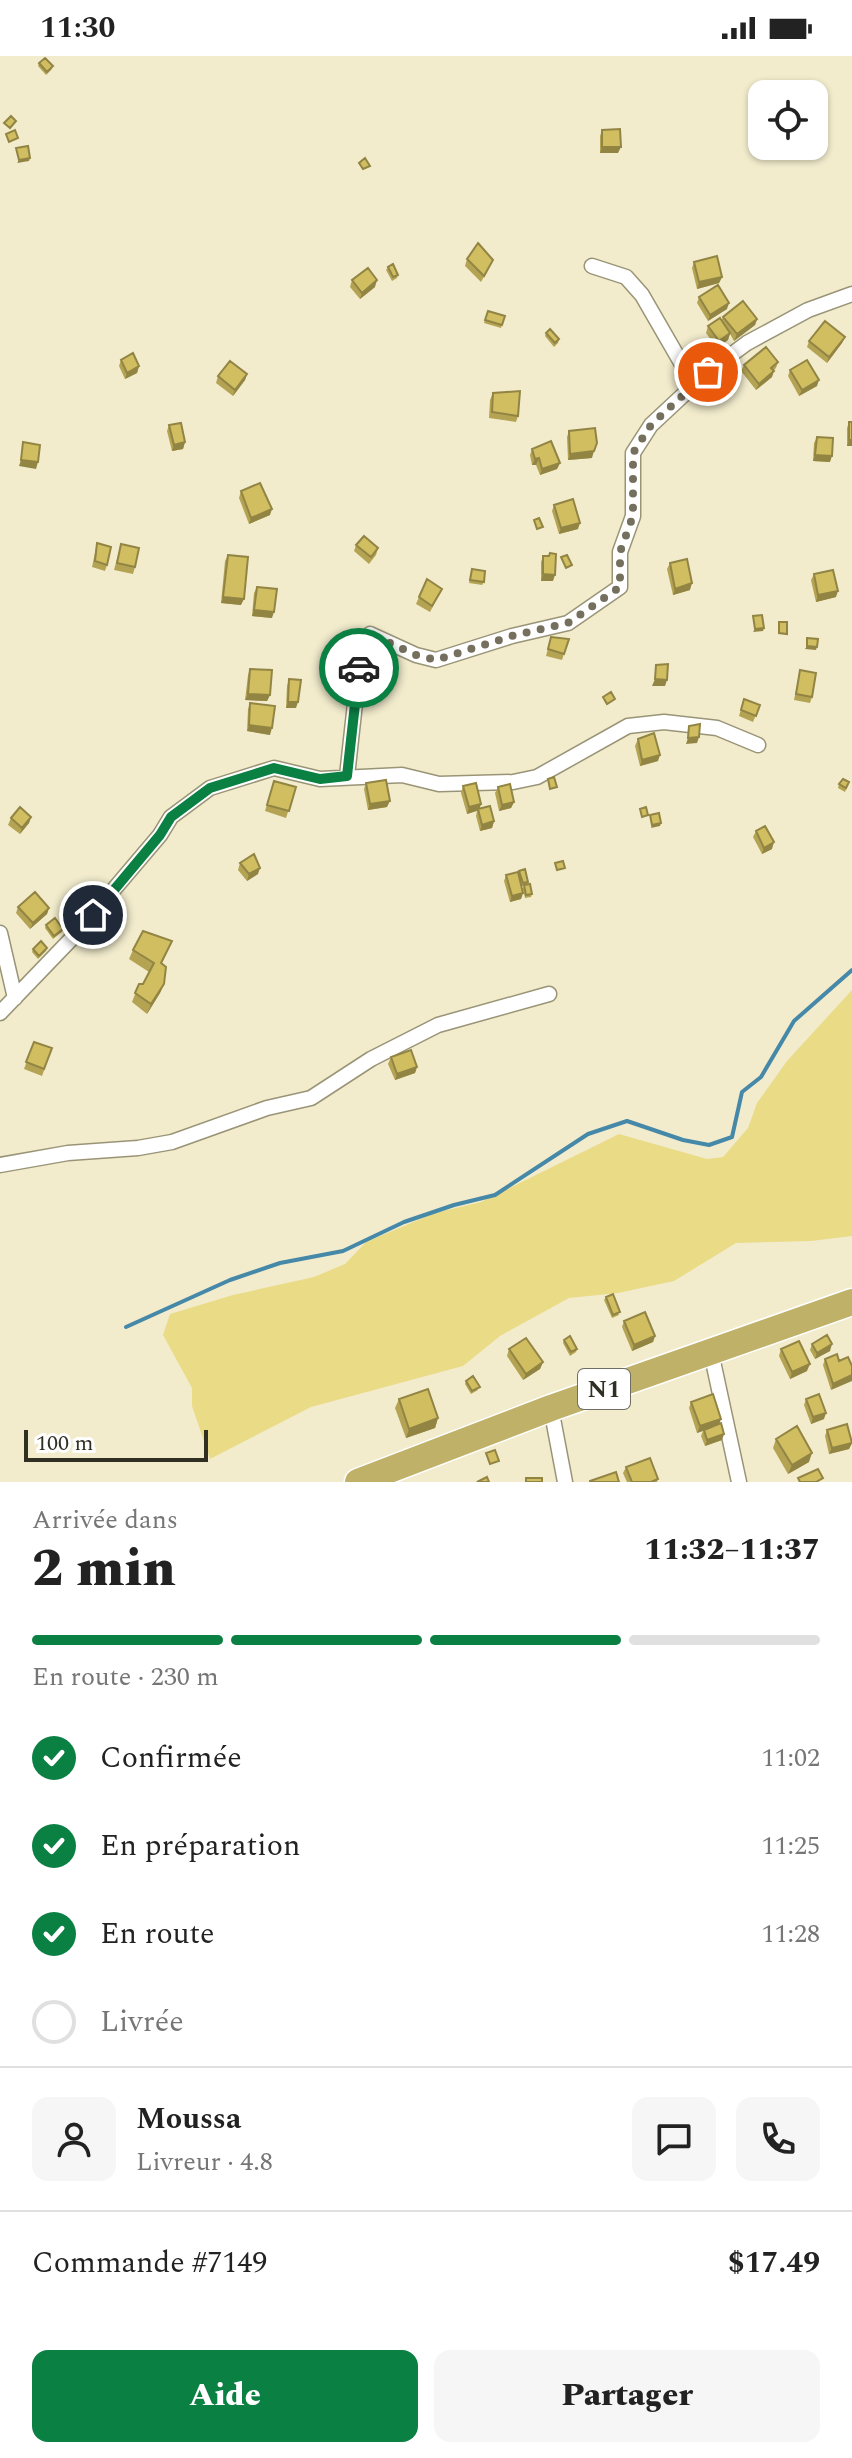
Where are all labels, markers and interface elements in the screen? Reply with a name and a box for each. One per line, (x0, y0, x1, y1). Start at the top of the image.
text: 11:30 (40, 5, 115, 51)
map controls (748, 80, 828, 160)
button: locate (748, 80, 828, 160)
pin (674, 338, 742, 406)
icon: bag (686, 350, 730, 394)
courier (319, 628, 399, 708)
icon: car (337, 646, 381, 690)
pin (59, 881, 127, 949)
icon: home (71, 893, 115, 937)
road number: N1 (578, 1369, 630, 1409)
scale bar (24, 1426, 208, 1462)
text: 100 m (36, 1427, 93, 1460)
text: Arrivée dans (32, 1500, 178, 1540)
text: 11:32–11:37 (644, 1527, 820, 1573)
text: 2 min (32, 1530, 176, 1609)
text: En route · 230 m (32, 1657, 219, 1697)
text: Confirmée (100, 1735, 242, 1781)
icon: check (32, 1736, 76, 1780)
text: 11:02 (761, 1738, 820, 1778)
text: En préparation (100, 1823, 300, 1869)
icon: check (32, 1824, 76, 1868)
text: 11:25 (761, 1826, 820, 1866)
text: En route (100, 1911, 215, 1957)
icon: check (32, 1912, 76, 1956)
text: 11:28 (761, 1914, 820, 1954)
text: Livrée (100, 1999, 184, 2045)
text: Moussa (136, 2096, 241, 2142)
button: person (32, 2097, 116, 2181)
button: chat (632, 2097, 716, 2181)
button: phone (736, 2097, 820, 2181)
text: Livreur · 4.8 (136, 2142, 273, 2182)
text: Commande #7149 (32, 2240, 267, 2286)
text: $17.49 (728, 2240, 820, 2286)
button: Aide (32, 2350, 418, 2442)
button: Partager (434, 2350, 820, 2442)

